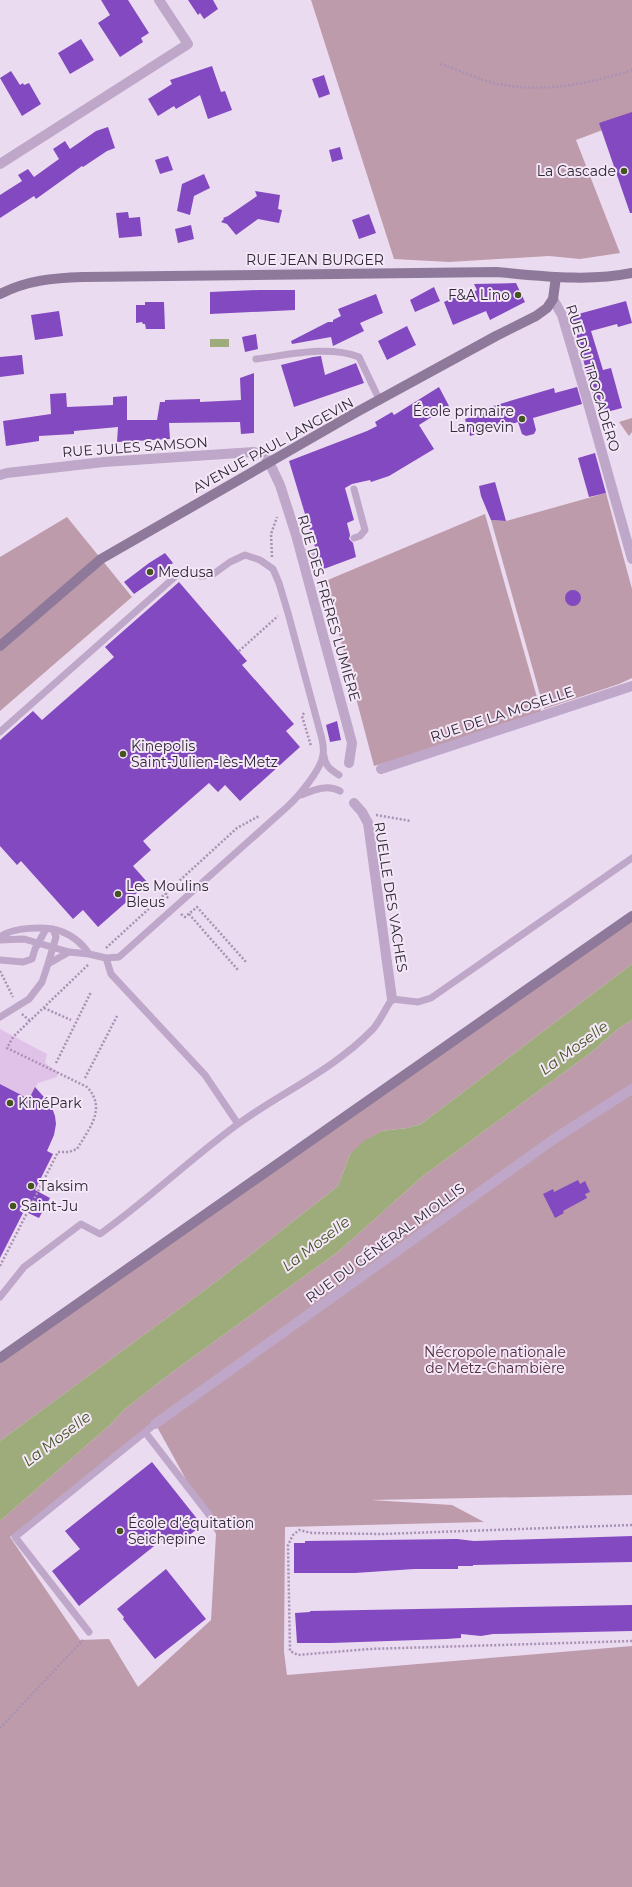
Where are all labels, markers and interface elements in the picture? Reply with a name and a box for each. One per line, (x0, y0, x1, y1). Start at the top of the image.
place label: La Cascade (537, 162, 616, 180)
marker: La Cascade (619, 166, 629, 176)
street label: RUE JEAN BURGER (246, 251, 384, 269)
place label: F&A Lino (448, 286, 510, 304)
marker: F&A Lino (513, 290, 523, 300)
street label: RUE DU TROCADÉRO (562, 302, 624, 454)
street label: AVENUE PAUL LANGEVIN (189, 393, 357, 497)
place label: École primaire Langevin (413, 402, 514, 436)
marker: École primaire Langevin (517, 414, 527, 424)
street label: RUE JULES SAMSON (62, 433, 208, 461)
street label: RUE DES FRÈRES LUMIÈRE (294, 513, 364, 703)
place label: Medusa (158, 563, 214, 581)
marker: Medusa (145, 567, 155, 577)
street label: RUE DE LA MOSELLE (428, 682, 576, 746)
place label: Kinepolis Saint-Julien-lès-Metz (131, 737, 278, 771)
marker: Kinepolis Saint-Julien-lès-Metz (118, 749, 128, 759)
street label: RUELLE DES VACHES (370, 821, 412, 973)
place label: Les Moulins Bleus (126, 877, 209, 911)
marker: Les Moulins Bleus (113, 889, 123, 899)
water label: La Moselle (536, 1016, 612, 1079)
place label: KinéPark (18, 1094, 82, 1112)
marker: KinéPark (5, 1098, 15, 1108)
place label: Taksim (39, 1177, 89, 1195)
street label: RUE DU GÉNÉRAL MIOLLIS (302, 1179, 468, 1307)
marker: Taksim (26, 1181, 36, 1191)
place label: Saint-Ju (21, 1197, 78, 1215)
marker: Saint-Ju (8, 1201, 18, 1211)
water label: La Moselle (278, 1212, 353, 1275)
park label: Nécropole nationale de Metz-Chambière (424, 1343, 566, 1377)
water label: La Moselle (19, 1407, 94, 1470)
place label: École d'équitation Seichepine (128, 1514, 254, 1548)
marker: École d'équitation Seichepine (115, 1526, 125, 1536)

